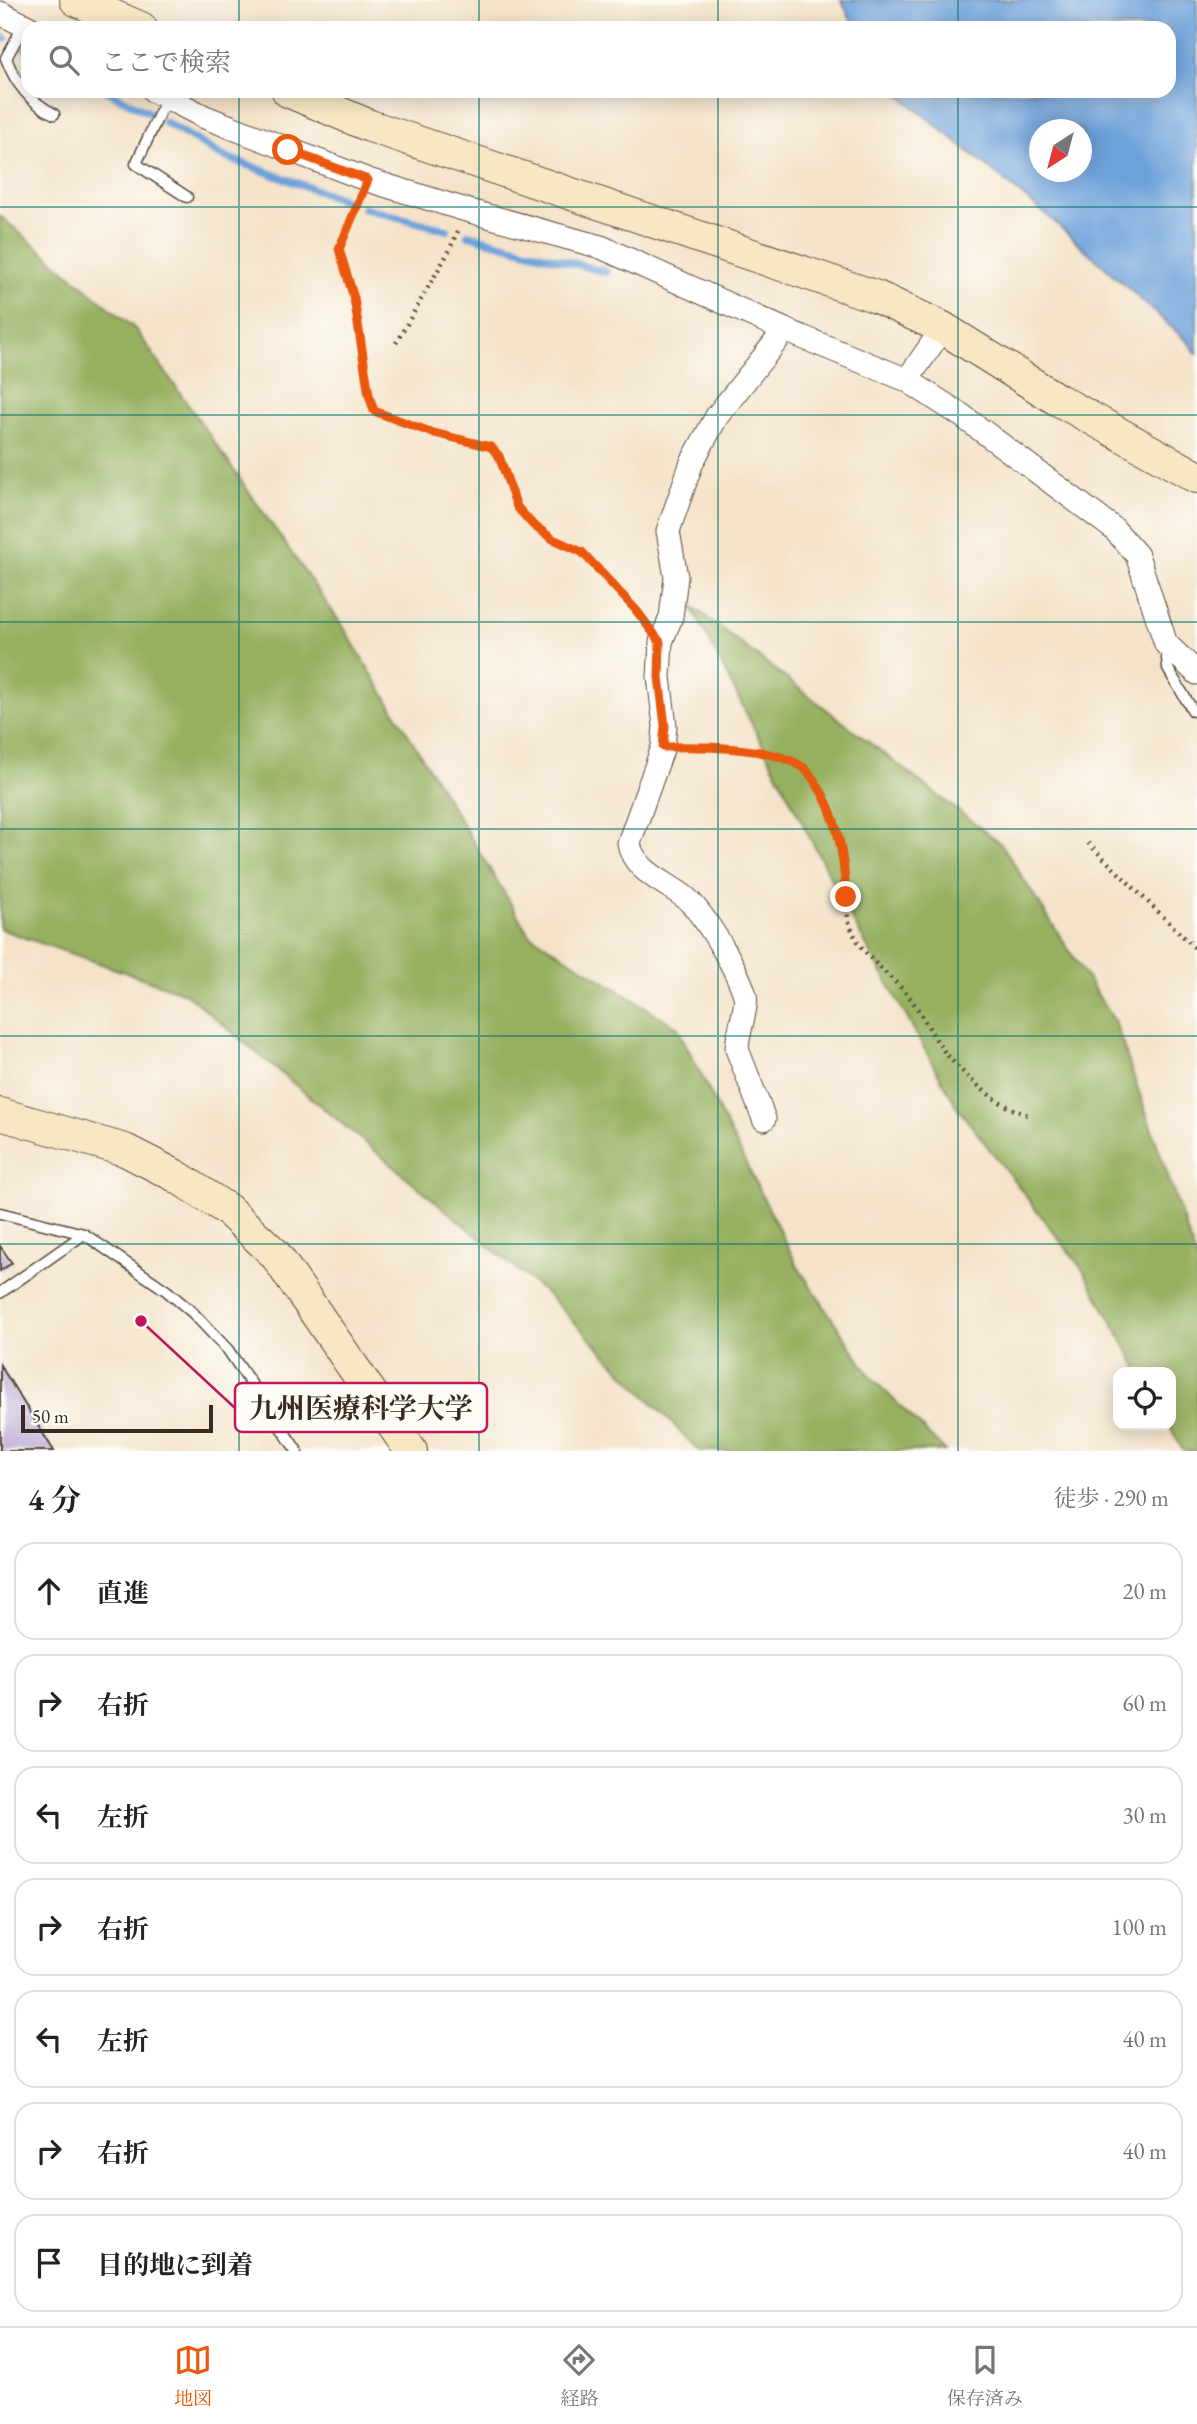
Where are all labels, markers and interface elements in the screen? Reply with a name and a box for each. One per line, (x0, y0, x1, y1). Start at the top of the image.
search box (21, 21, 1176, 98)
icon: search (45, 41, 83, 79)
text: ここで検索 (101, 45, 231, 79)
north arrow (1029, 119, 1092, 182)
route start (272, 134, 303, 165)
route end (830, 881, 861, 912)
map controls (1113, 1367, 1176, 1430)
button: locate (1113, 1367, 1176, 1430)
callout: 九州医療科学大学 (235, 1383, 487, 1432)
text: 九州医療科学大学 (249, 1390, 473, 1426)
scale bar (21, 1402, 214, 1434)
text: 50 m (32, 1404, 69, 1429)
text: 4 分 (28, 1480, 81, 1519)
text: 徒歩 · 290 m (1054, 1483, 1169, 1513)
icon: ahead (30, 1572, 68, 1610)
text: 直進 (97, 1576, 149, 1610)
text: 20 m (1122, 1576, 1167, 1606)
icon: right (30, 1684, 68, 1722)
text: 右折 (97, 1688, 149, 1722)
text: 60 m (1122, 1688, 1167, 1718)
icon: left (30, 1796, 68, 1834)
text: 左折 (97, 1800, 149, 1834)
text: 30 m (1122, 1800, 1167, 1830)
icon: right (30, 1908, 68, 1946)
text: 右折 (97, 1912, 149, 1946)
text: 100 m (1111, 1912, 1167, 1942)
icon: left (30, 2020, 68, 2058)
text: 左折 (97, 2024, 149, 2058)
text: 40 m (1122, 2024, 1167, 2054)
icon: right (30, 2132, 68, 2170)
text: 右折 (97, 2136, 149, 2170)
text: 40 m (1122, 2136, 1167, 2166)
icon: arrive (30, 2244, 68, 2282)
text: 目的地に到着 (97, 2248, 253, 2282)
tab: 地図 (174, 2341, 212, 2411)
tab: 経路 (560, 2341, 599, 2411)
tab: 保存済み (947, 2341, 1023, 2411)

